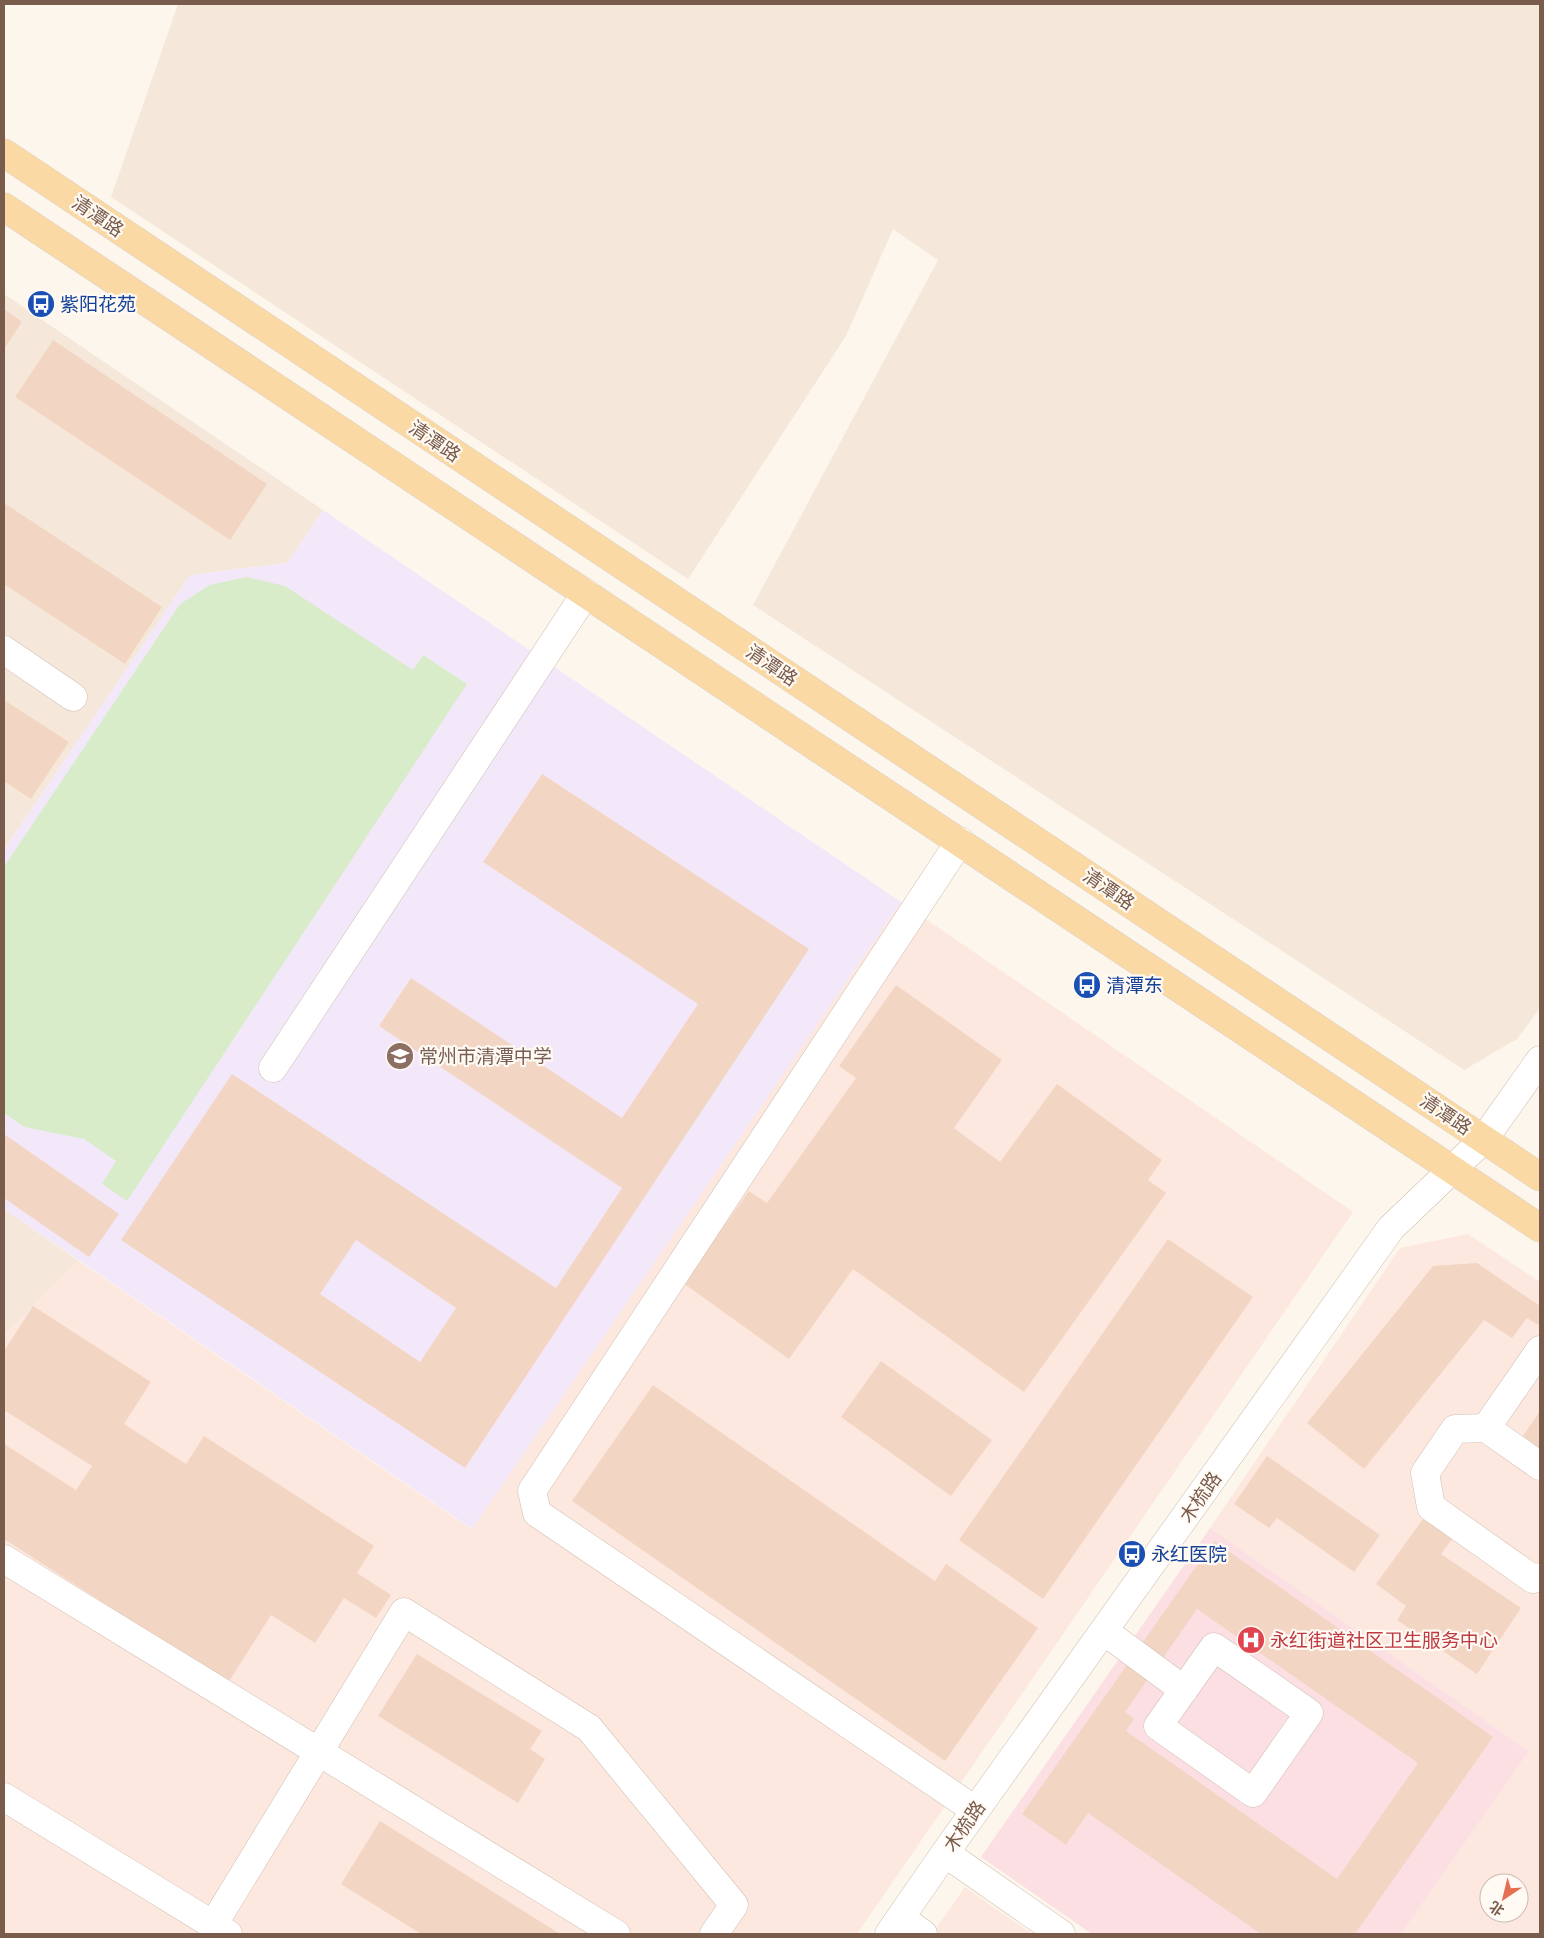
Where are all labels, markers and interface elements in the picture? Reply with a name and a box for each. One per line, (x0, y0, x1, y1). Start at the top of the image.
street label: 清潭路 (68, 190, 128, 242)
bus stop icon: 紫阳花苑 (26, 289, 56, 319)
place label: 紫阳花苑 (60, 292, 136, 316)
street label: 清潭路 (405, 415, 465, 467)
street label: 清潭路 (742, 639, 802, 691)
street label: 清潭路 (1079, 863, 1139, 915)
bus stop icon: 清潭东 (1072, 970, 1102, 1000)
place label: 清潭东 (1106, 973, 1163, 997)
school or university icon: 常州市清潭中学 (385, 1041, 415, 1071)
place label: 常州市清潭中学 (419, 1044, 552, 1068)
street label: 清潭路 (1416, 1088, 1476, 1140)
street label: 木梳路 (1174, 1467, 1226, 1527)
bus stop icon: 永红医院 (1117, 1539, 1147, 1569)
place label: 永红医院 (1151, 1542, 1227, 1566)
hospital icon: 永红街道社区卫生服务中心 (1236, 1625, 1266, 1655)
place label: 永红街道社区卫生服务中心 (1270, 1628, 1498, 1652)
street label: 木梳路 (938, 1796, 990, 1856)
north arrow (1479, 1873, 1529, 1923)
text: 北 (1486, 1897, 1507, 1920)

